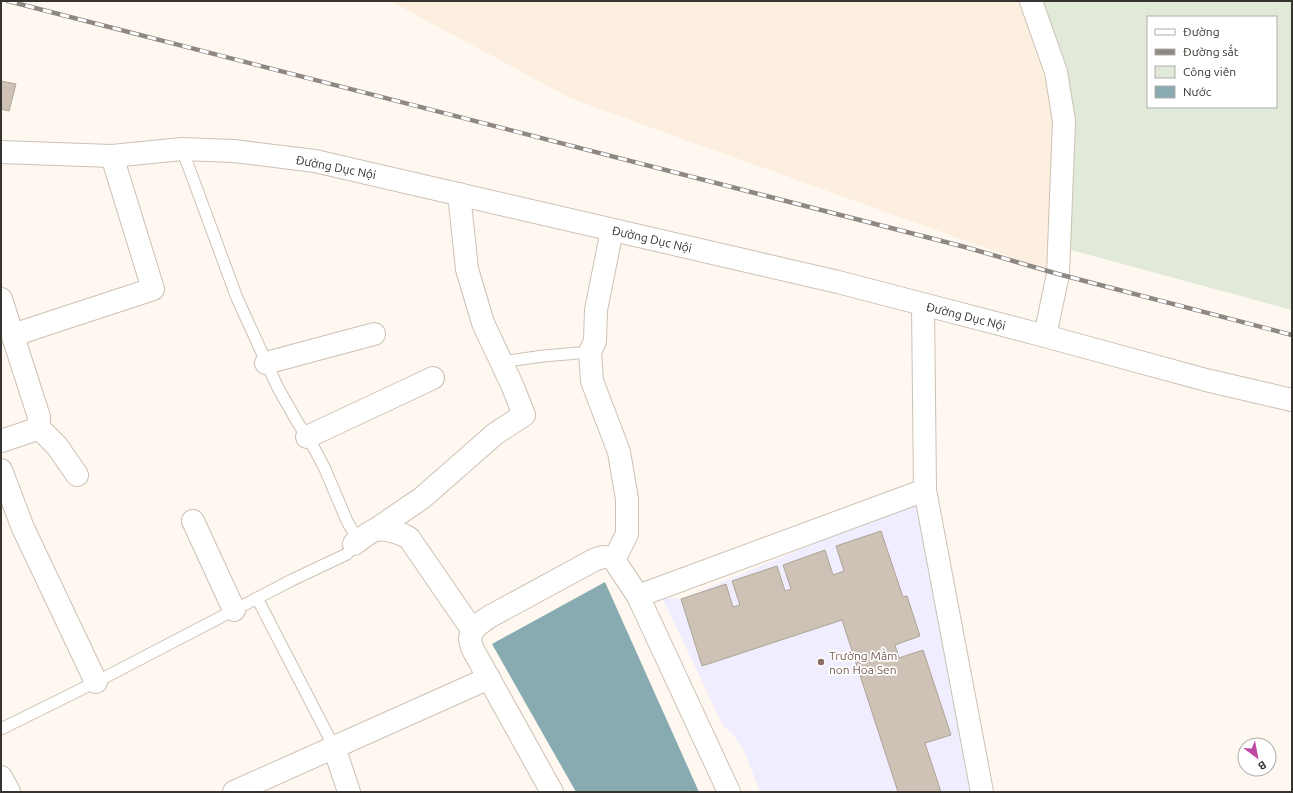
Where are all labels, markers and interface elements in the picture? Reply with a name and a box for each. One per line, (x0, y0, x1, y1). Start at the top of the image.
legend (1147, 16, 1277, 108)
text: Đường (1183, 25, 1220, 38)
text: Đường sắt (1183, 44, 1239, 58)
text: Công viên (1183, 65, 1236, 78)
text: Nước (1183, 85, 1212, 98)
street label: Đường Dục Nội (295, 153, 377, 182)
street label: Đường Dục Nội (611, 224, 693, 255)
street label: Đường Dục Nội (925, 300, 1007, 333)
place label: Trường Mầm non Hoa Sen (829, 648, 897, 676)
marker: Trường Mầm non Hoa Sen (816, 657, 826, 667)
north arrow (1237, 737, 1277, 777)
text: B (1256, 758, 1269, 773)

